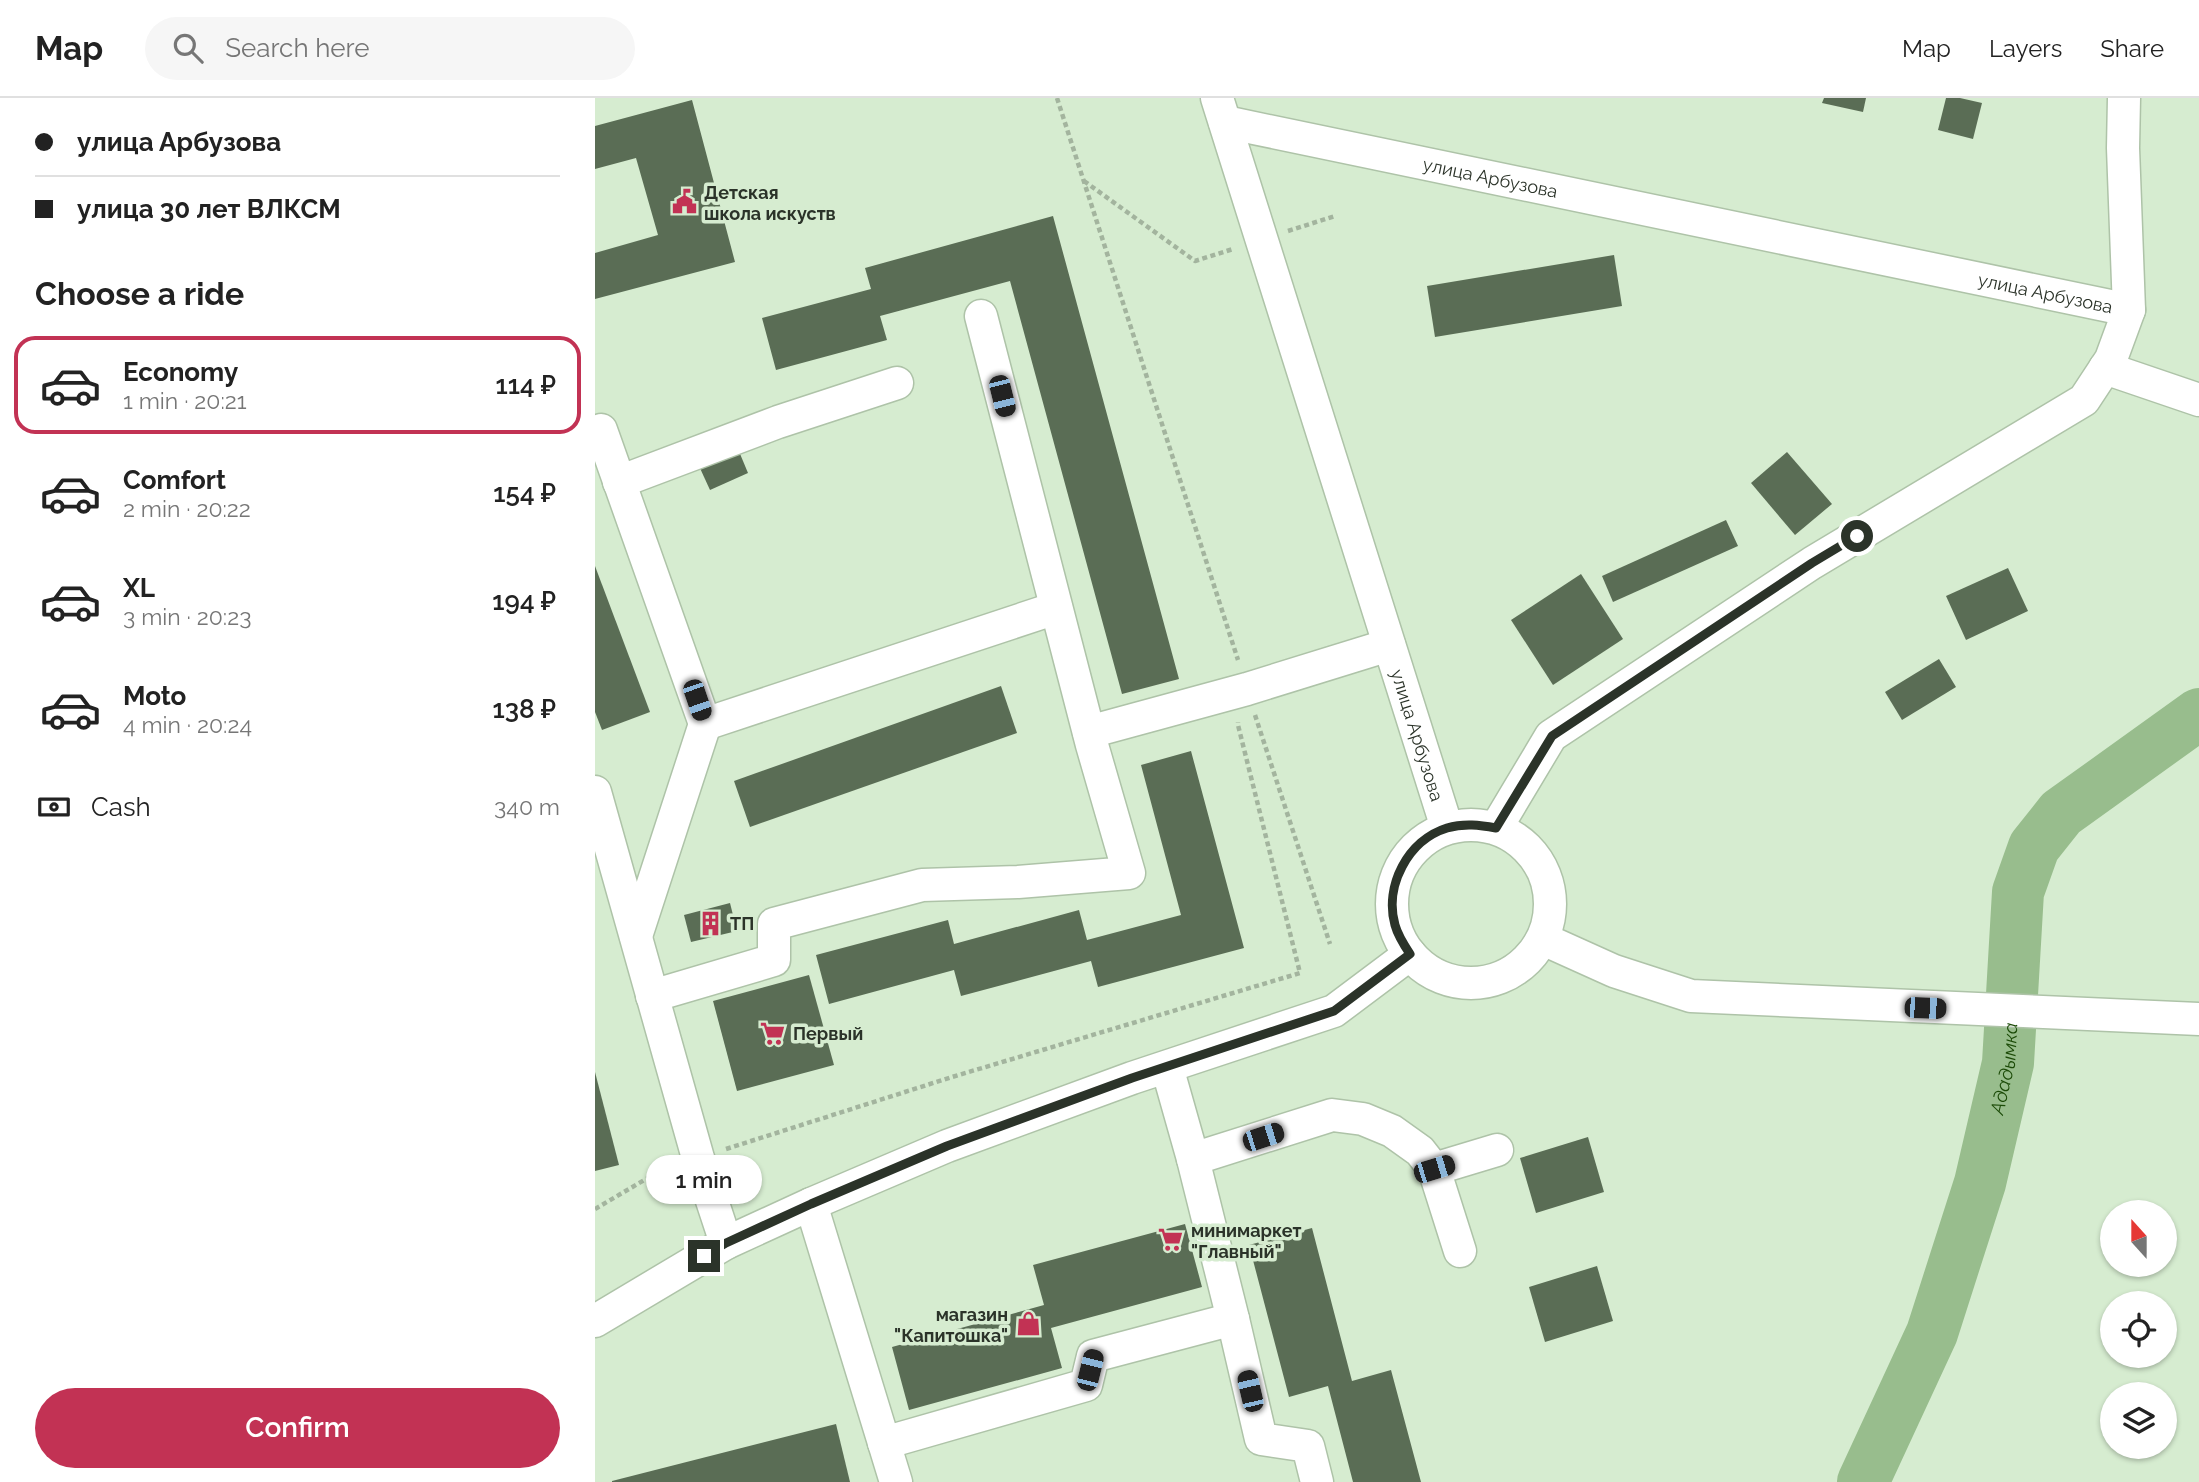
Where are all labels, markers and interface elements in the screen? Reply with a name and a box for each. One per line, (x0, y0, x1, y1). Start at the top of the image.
search box (145, 17, 635, 80)
text: Map (35, 29, 103, 68)
icon: search (169, 29, 207, 67)
text: Search here (225, 33, 370, 63)
text: Map (1902, 34, 1951, 63)
text: Layers (1989, 34, 2062, 63)
text: Share (2100, 34, 2164, 63)
text: улица Арбузова (77, 127, 281, 157)
street label: улица Арбузова (1421, 153, 1560, 201)
place label: Детская школа искуств (704, 182, 836, 224)
public building icon: Детская школа искуств (670, 188, 698, 216)
text: улица 30 лет ВЛКСМ (77, 194, 341, 224)
street label: улица Арбузова (1976, 268, 2115, 317)
text: Choose a ride (35, 275, 244, 312)
icon: car (39, 354, 102, 417)
text: Economy (123, 357, 238, 387)
text: 114 ₽ (495, 370, 556, 400)
car (987, 373, 1018, 419)
text: 1 min · 20:21 (123, 387, 247, 414)
icon: car (39, 462, 102, 525)
text: Comfort (123, 465, 226, 495)
text: 154 ₽ (493, 478, 556, 508)
text: 2 min · 20:22 (123, 495, 251, 522)
route start (1841, 520, 1873, 552)
icon: car (39, 570, 102, 633)
text: XL (123, 573, 155, 603)
text: 194 ₽ (492, 586, 556, 616)
text: 3 min · 20:23 (123, 603, 251, 630)
street label: улица Арбузова (1387, 667, 1448, 804)
car (681, 677, 714, 723)
icon: car (39, 678, 102, 741)
text: Moto (123, 681, 186, 711)
text: 138 ₽ (492, 694, 556, 724)
text: 4 min · 20:24 (123, 711, 252, 738)
icon: cash (35, 788, 73, 826)
text: Cash (91, 792, 151, 822)
text: 340 m (494, 793, 560, 820)
building icon: ТП (696, 909, 724, 937)
place label: ТП (730, 913, 754, 934)
car (1904, 997, 1947, 1019)
supermarket icon: Первый (759, 1019, 787, 1047)
water label: Ададымка (1985, 1022, 2021, 1117)
place label: Первый (793, 1023, 863, 1044)
car (1240, 1121, 1287, 1153)
car (1411, 1153, 1458, 1185)
callout: 1 min (646, 1154, 762, 1204)
text: 1 min (675, 1166, 733, 1193)
north arrow (2100, 1200, 2177, 1278)
map controls (2100, 1200, 2177, 1459)
place label: минимаркет "Главный" (1191, 1220, 1302, 1262)
supermarket icon: минимаркет "Главный" (1157, 1226, 1185, 1254)
route end (688, 1240, 720, 1272)
button: locate (2100, 1291, 2177, 1368)
place label: магазин "Капитошка" (894, 1304, 1008, 1346)
shop icon: магазин "Капитошка" (1014, 1310, 1042, 1338)
car (1075, 1347, 1106, 1393)
car (1236, 1368, 1265, 1414)
button: layers (2100, 1382, 2177, 1459)
button: Confirm (35, 1388, 560, 1468)

